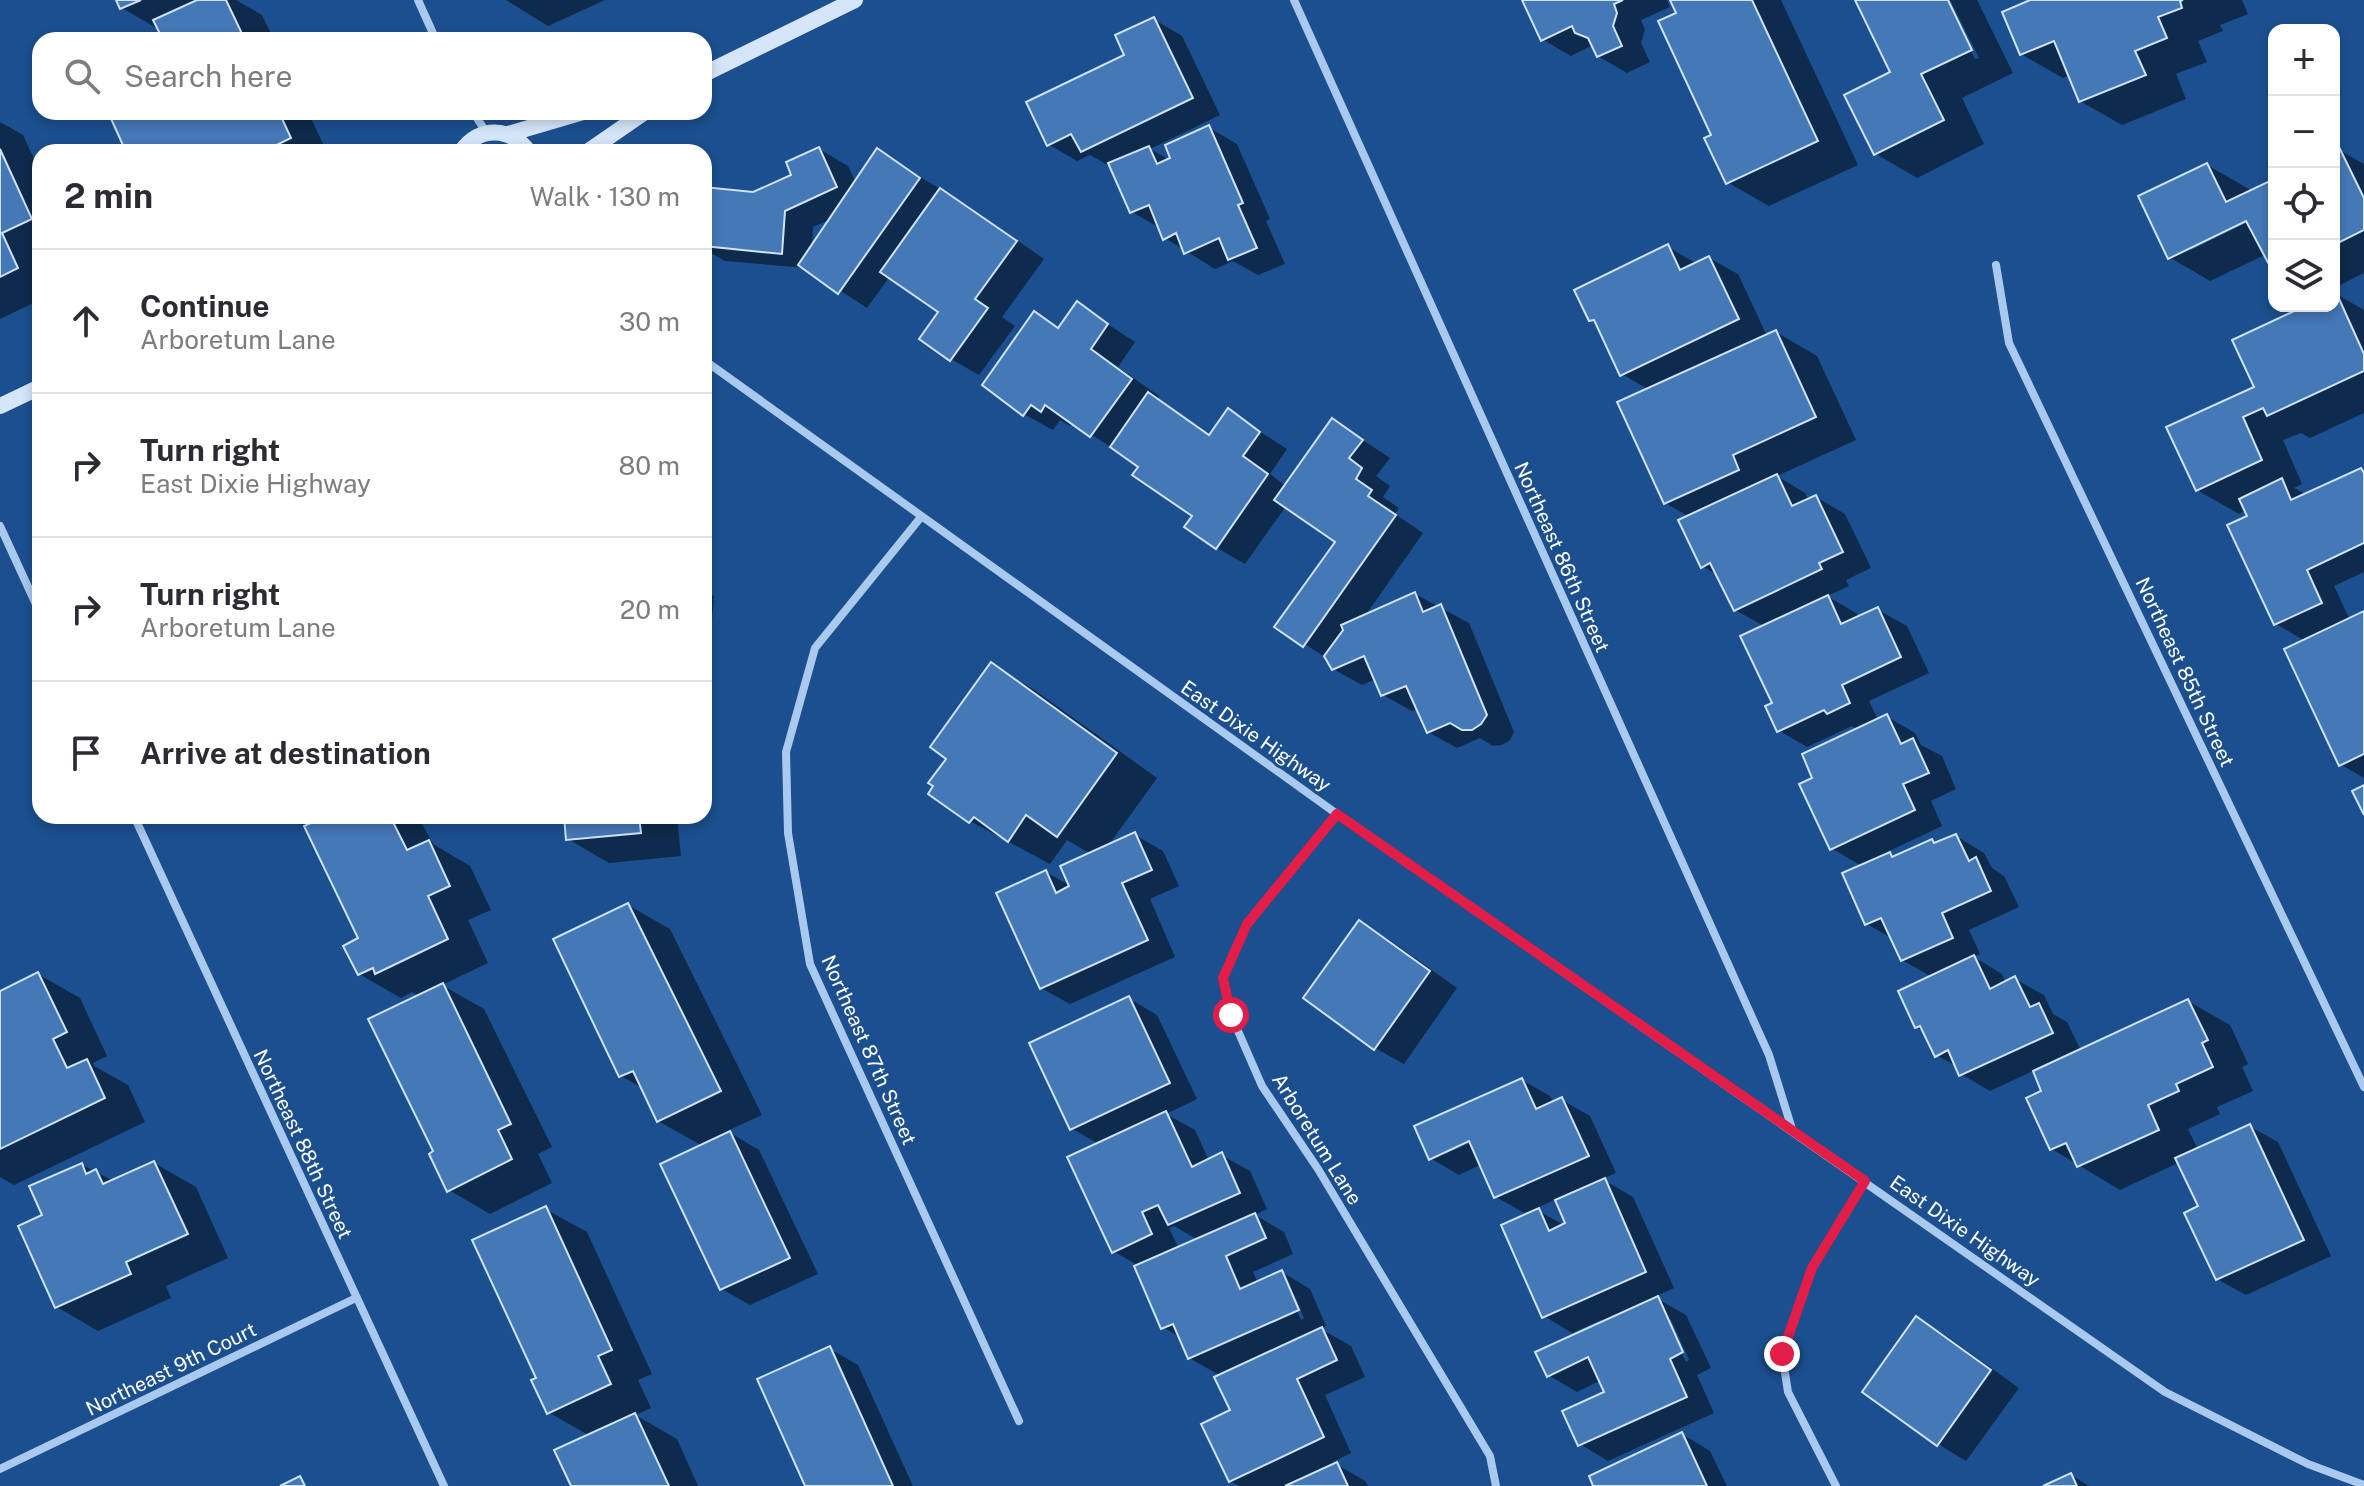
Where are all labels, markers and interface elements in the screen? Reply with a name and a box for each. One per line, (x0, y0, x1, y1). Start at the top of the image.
map controls (2268, 24, 2340, 312)
button: + (2268, 24, 2340, 96)
search box (32, 32, 712, 120)
icon: search (60, 54, 104, 98)
text: Search here (124, 58, 292, 94)
button: − (2268, 96, 2340, 168)
button: locate (2268, 168, 2340, 240)
text: 2 min (64, 176, 153, 216)
text: Walk · 130 m (530, 181, 680, 212)
button: layers (2268, 240, 2340, 312)
text: Continue (140, 288, 270, 324)
icon: ahead (64, 299, 108, 343)
text: 30 m (619, 306, 680, 337)
text: Arboretum Lane (140, 324, 336, 355)
text: Turn right (140, 432, 280, 468)
icon: right (64, 443, 108, 487)
text: 80 m (619, 450, 680, 481)
street label: Northeast 86th Street (1509, 458, 1615, 656)
text: East Dixie Highway (140, 468, 371, 499)
street label: Northeast 85th Street (2131, 574, 2239, 770)
text: Turn right (140, 576, 280, 612)
icon: right (64, 587, 108, 631)
text: 20 m (620, 594, 680, 625)
text: Arboretum Lane (140, 612, 336, 643)
street label: East Dixie Highway (1176, 675, 1336, 797)
icon: arrive (64, 731, 108, 775)
text: Arrive at destination (140, 735, 431, 771)
street label: Northeast 87th Street (816, 951, 922, 1149)
route start (1213, 997, 1249, 1033)
street label: Northeast 88th Street (249, 1046, 357, 1242)
street label: Arboretum Lane (1267, 1069, 1367, 1209)
street label: East Dixie Highway (1885, 1170, 2045, 1292)
street label: Northeast 9th Court (82, 1317, 260, 1421)
route end (1764, 1336, 1800, 1372)

